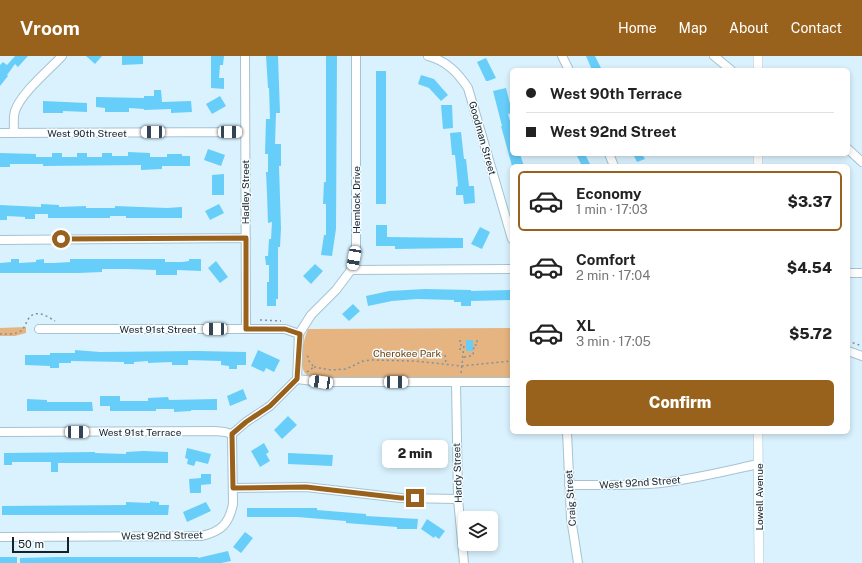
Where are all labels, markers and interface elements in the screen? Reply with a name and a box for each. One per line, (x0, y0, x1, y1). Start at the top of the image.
text: Vroom (20, 17, 80, 39)
text: Home (618, 20, 657, 36)
text: Map (679, 20, 707, 36)
text: About (729, 20, 769, 36)
text: Contact (791, 20, 842, 36)
text: West 90th Terrace (550, 85, 682, 102)
street label: Goodman Street (467, 100, 499, 176)
text: West 92nd Street (550, 123, 677, 140)
car (141, 126, 165, 138)
car (218, 126, 242, 138)
street label: West 90th Street (47, 127, 127, 139)
street label: Hadley Street (239, 160, 251, 224)
street label: Hemlock Drive (350, 166, 362, 234)
icon: car (528, 183, 564, 219)
text: Economy (576, 185, 641, 202)
text: $3.37 (788, 193, 832, 210)
text: 1 min · 17:03 (576, 202, 648, 217)
route start (52, 230, 70, 248)
car (346, 245, 362, 271)
icon: car (528, 249, 564, 285)
text: Comfort (576, 251, 636, 268)
text: $4.54 (787, 259, 832, 276)
text: 2 min · 17:04 (576, 268, 650, 283)
icon: car (528, 315, 564, 351)
text: XL (576, 317, 595, 334)
street label: West 91st Street (120, 323, 196, 335)
car (203, 323, 227, 335)
text: $5.72 (789, 325, 832, 342)
text: 3 min · 17:05 (576, 334, 651, 349)
park label: Cherokee Park (373, 347, 441, 359)
car (308, 374, 334, 390)
car (384, 376, 408, 388)
button: Confirm (526, 380, 834, 426)
car (65, 426, 89, 438)
street label: West 91st Terrace (99, 426, 182, 438)
callout: 2 min (382, 440, 448, 468)
street label: Hardy Street (450, 443, 464, 503)
text: 2 min (398, 446, 432, 461)
street label: Lowell Avenue (753, 463, 765, 531)
street label: Craig Street (562, 469, 578, 527)
street label: West 92nd Street (599, 473, 681, 491)
route end (406, 489, 424, 507)
map controls (458, 511, 498, 551)
button: layers (458, 511, 498, 551)
street label: West 92nd Street (121, 528, 203, 542)
scale bar (12, 535, 69, 554)
text: 50 m (18, 538, 44, 550)

